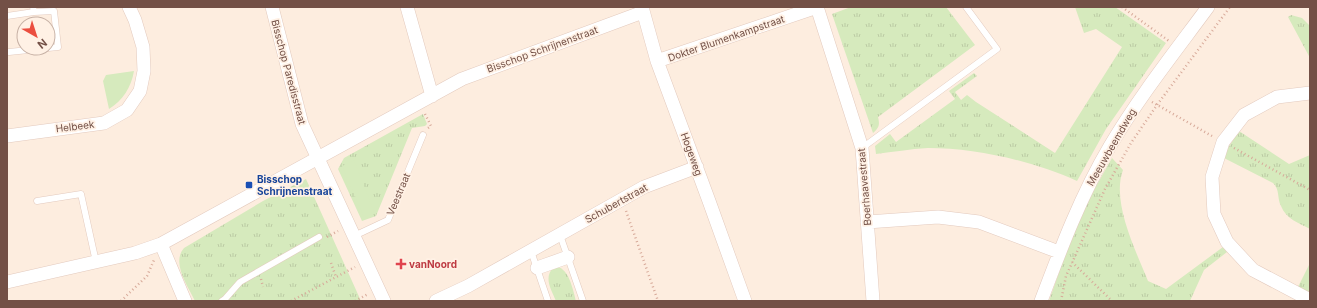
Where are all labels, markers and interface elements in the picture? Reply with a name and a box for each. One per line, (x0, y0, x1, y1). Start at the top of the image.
street label: Dokter Blumenkampstraat (666, 12, 787, 64)
north arrow (16, 16, 56, 56)
street label: Bisschop Paredisstraat (269, 18, 309, 126)
street label: Bisschop Schrijnenstraat (485, 23, 600, 75)
text: N (35, 36, 50, 52)
street label: Meeuwbeemdweg (1084, 106, 1138, 188)
street label: Helbeek (55, 118, 96, 134)
street label: Hogeweg (679, 131, 705, 177)
street label: Boerhaavestraat (855, 147, 873, 226)
street label: Veestraat (384, 170, 413, 217)
place label: Bisschop Schrijnenstraat (257, 173, 332, 197)
marker: Bisschop Schrijnenstraat (244, 180, 254, 190)
street label: Schubertstraat (583, 180, 650, 225)
place label: vanNoord (409, 258, 457, 270)
marker: vanNoord (396, 259, 406, 269)

